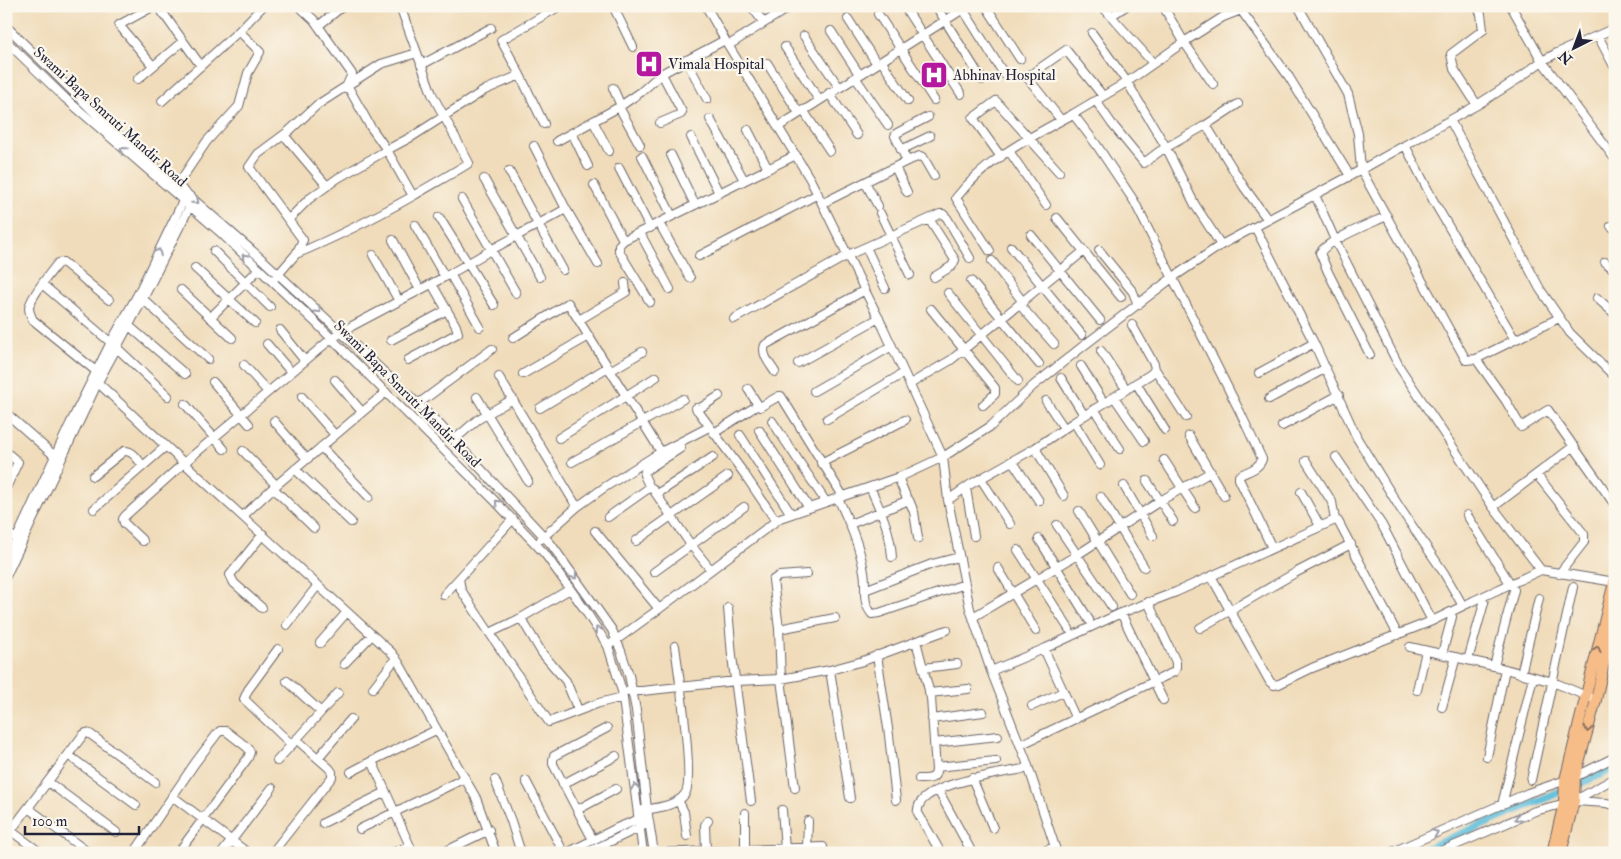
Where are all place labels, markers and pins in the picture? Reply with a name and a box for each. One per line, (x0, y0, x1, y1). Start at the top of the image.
hospital icon: Vimala Hospital (634, 49, 664, 79)
place label: Vimala Hospital (668, 55, 764, 75)
hospital icon: Abhinav Hospital (919, 60, 949, 90)
place label: Abhinav Hospital (952, 66, 1056, 86)

